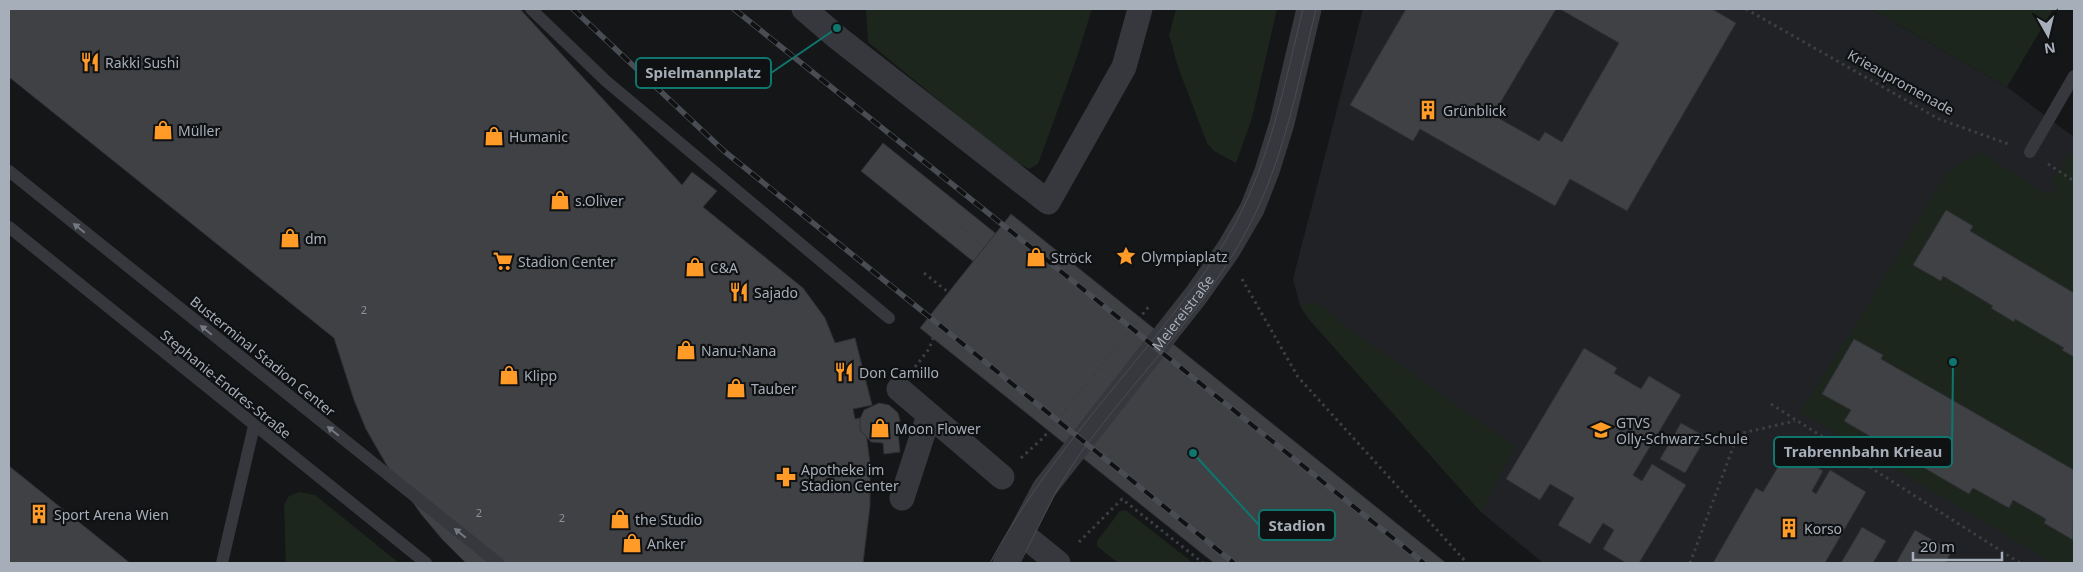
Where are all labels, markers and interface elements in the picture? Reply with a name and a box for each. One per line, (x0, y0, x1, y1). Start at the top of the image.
north arrow (2023, 10, 2073, 60)
text: N (2043, 38, 2057, 59)
street label: Krieaupromenade (1844, 45, 1958, 119)
restaurant icon: Rakki Sushi (79, 51, 101, 73)
place label: Rakki Sushi (105, 53, 179, 72)
callout: Spielmannplatz (636, 58, 771, 88)
text: Spielmannplatz (645, 62, 761, 82)
building icon: Grünblick (1417, 99, 1439, 121)
place label: Grünblick (1443, 101, 1507, 120)
shop icon: Müller (152, 119, 174, 141)
place label: Müller (178, 121, 220, 140)
shop icon: Humanic (483, 125, 505, 147)
place label: Humanic (509, 127, 568, 146)
shop icon: s.Oliver (549, 189, 571, 211)
place label: s.Oliver (575, 191, 624, 210)
one-way arrow (73, 223, 86, 234)
shop icon: dm (279, 227, 301, 249)
place label: dm (305, 229, 327, 248)
place icon: Olympiaplatz (1115, 245, 1137, 267)
shop icon: Ströck (1025, 246, 1047, 268)
place label: Olympiaplatz (1141, 247, 1228, 266)
place label: Ströck (1051, 248, 1092, 267)
supermarket icon: Stadion Center (492, 250, 514, 272)
place label: Stadion Center (518, 252, 616, 271)
shop icon: C&A (684, 256, 706, 278)
place label: C&A (710, 258, 738, 277)
street label: Meiereistraße (1147, 270, 1218, 354)
restaurant icon: Sajado (728, 281, 750, 303)
place label: Sajado (754, 283, 798, 302)
street label: Busterminal Stadion Center (187, 292, 340, 421)
house number: 2 (361, 302, 367, 317)
one-way arrow (200, 324, 213, 335)
street label: Stephanie-Endres-Straße (157, 325, 295, 443)
shop icon: Nanu-Nana (675, 339, 697, 361)
place label: Nanu-Nana (701, 341, 776, 360)
restaurant icon: Don Camillo (833, 361, 855, 383)
place label: Don Camillo (859, 363, 939, 382)
shop icon: Klipp (498, 364, 520, 386)
place label: Klipp (524, 366, 557, 385)
shop icon: Tauber (725, 377, 747, 399)
place label: Tauber (751, 379, 797, 398)
place label: GTVS Olly-Schwarz-Schule (1616, 413, 1748, 448)
shop icon: Moon Flower (869, 417, 891, 439)
place label: Moon Flower (895, 419, 981, 438)
school or university icon: GTVS Olly-Schwarz-Schule (1590, 419, 1612, 441)
one-way arrow (327, 426, 340, 437)
callout: Trabrennbahn Krieau (1774, 437, 1952, 467)
text: Trabrennbahn Krieau (1784, 441, 1942, 461)
place label: Apotheke im Stadion Center (801, 460, 899, 495)
pharmacy icon: Apotheke im Stadion Center (775, 466, 797, 488)
building icon: Sport Arena Wien (28, 503, 50, 525)
place label: Sport Arena Wien (54, 505, 169, 524)
house number: 2 (476, 505, 482, 520)
shop icon: the Studio (609, 508, 631, 530)
house number: 2 (559, 510, 565, 525)
place label: the Studio (635, 510, 702, 529)
callout: Stadion (1259, 510, 1335, 540)
text: Stadion (1269, 515, 1325, 535)
building icon: Korso (1778, 517, 1800, 539)
place label: Korso (1804, 519, 1842, 538)
one-way arrow (454, 527, 467, 538)
scale bar (1913, 530, 2002, 562)
shop icon: Anker (621, 532, 643, 554)
place label: Anker (647, 534, 686, 553)
text: 20 m (1920, 536, 1955, 556)

